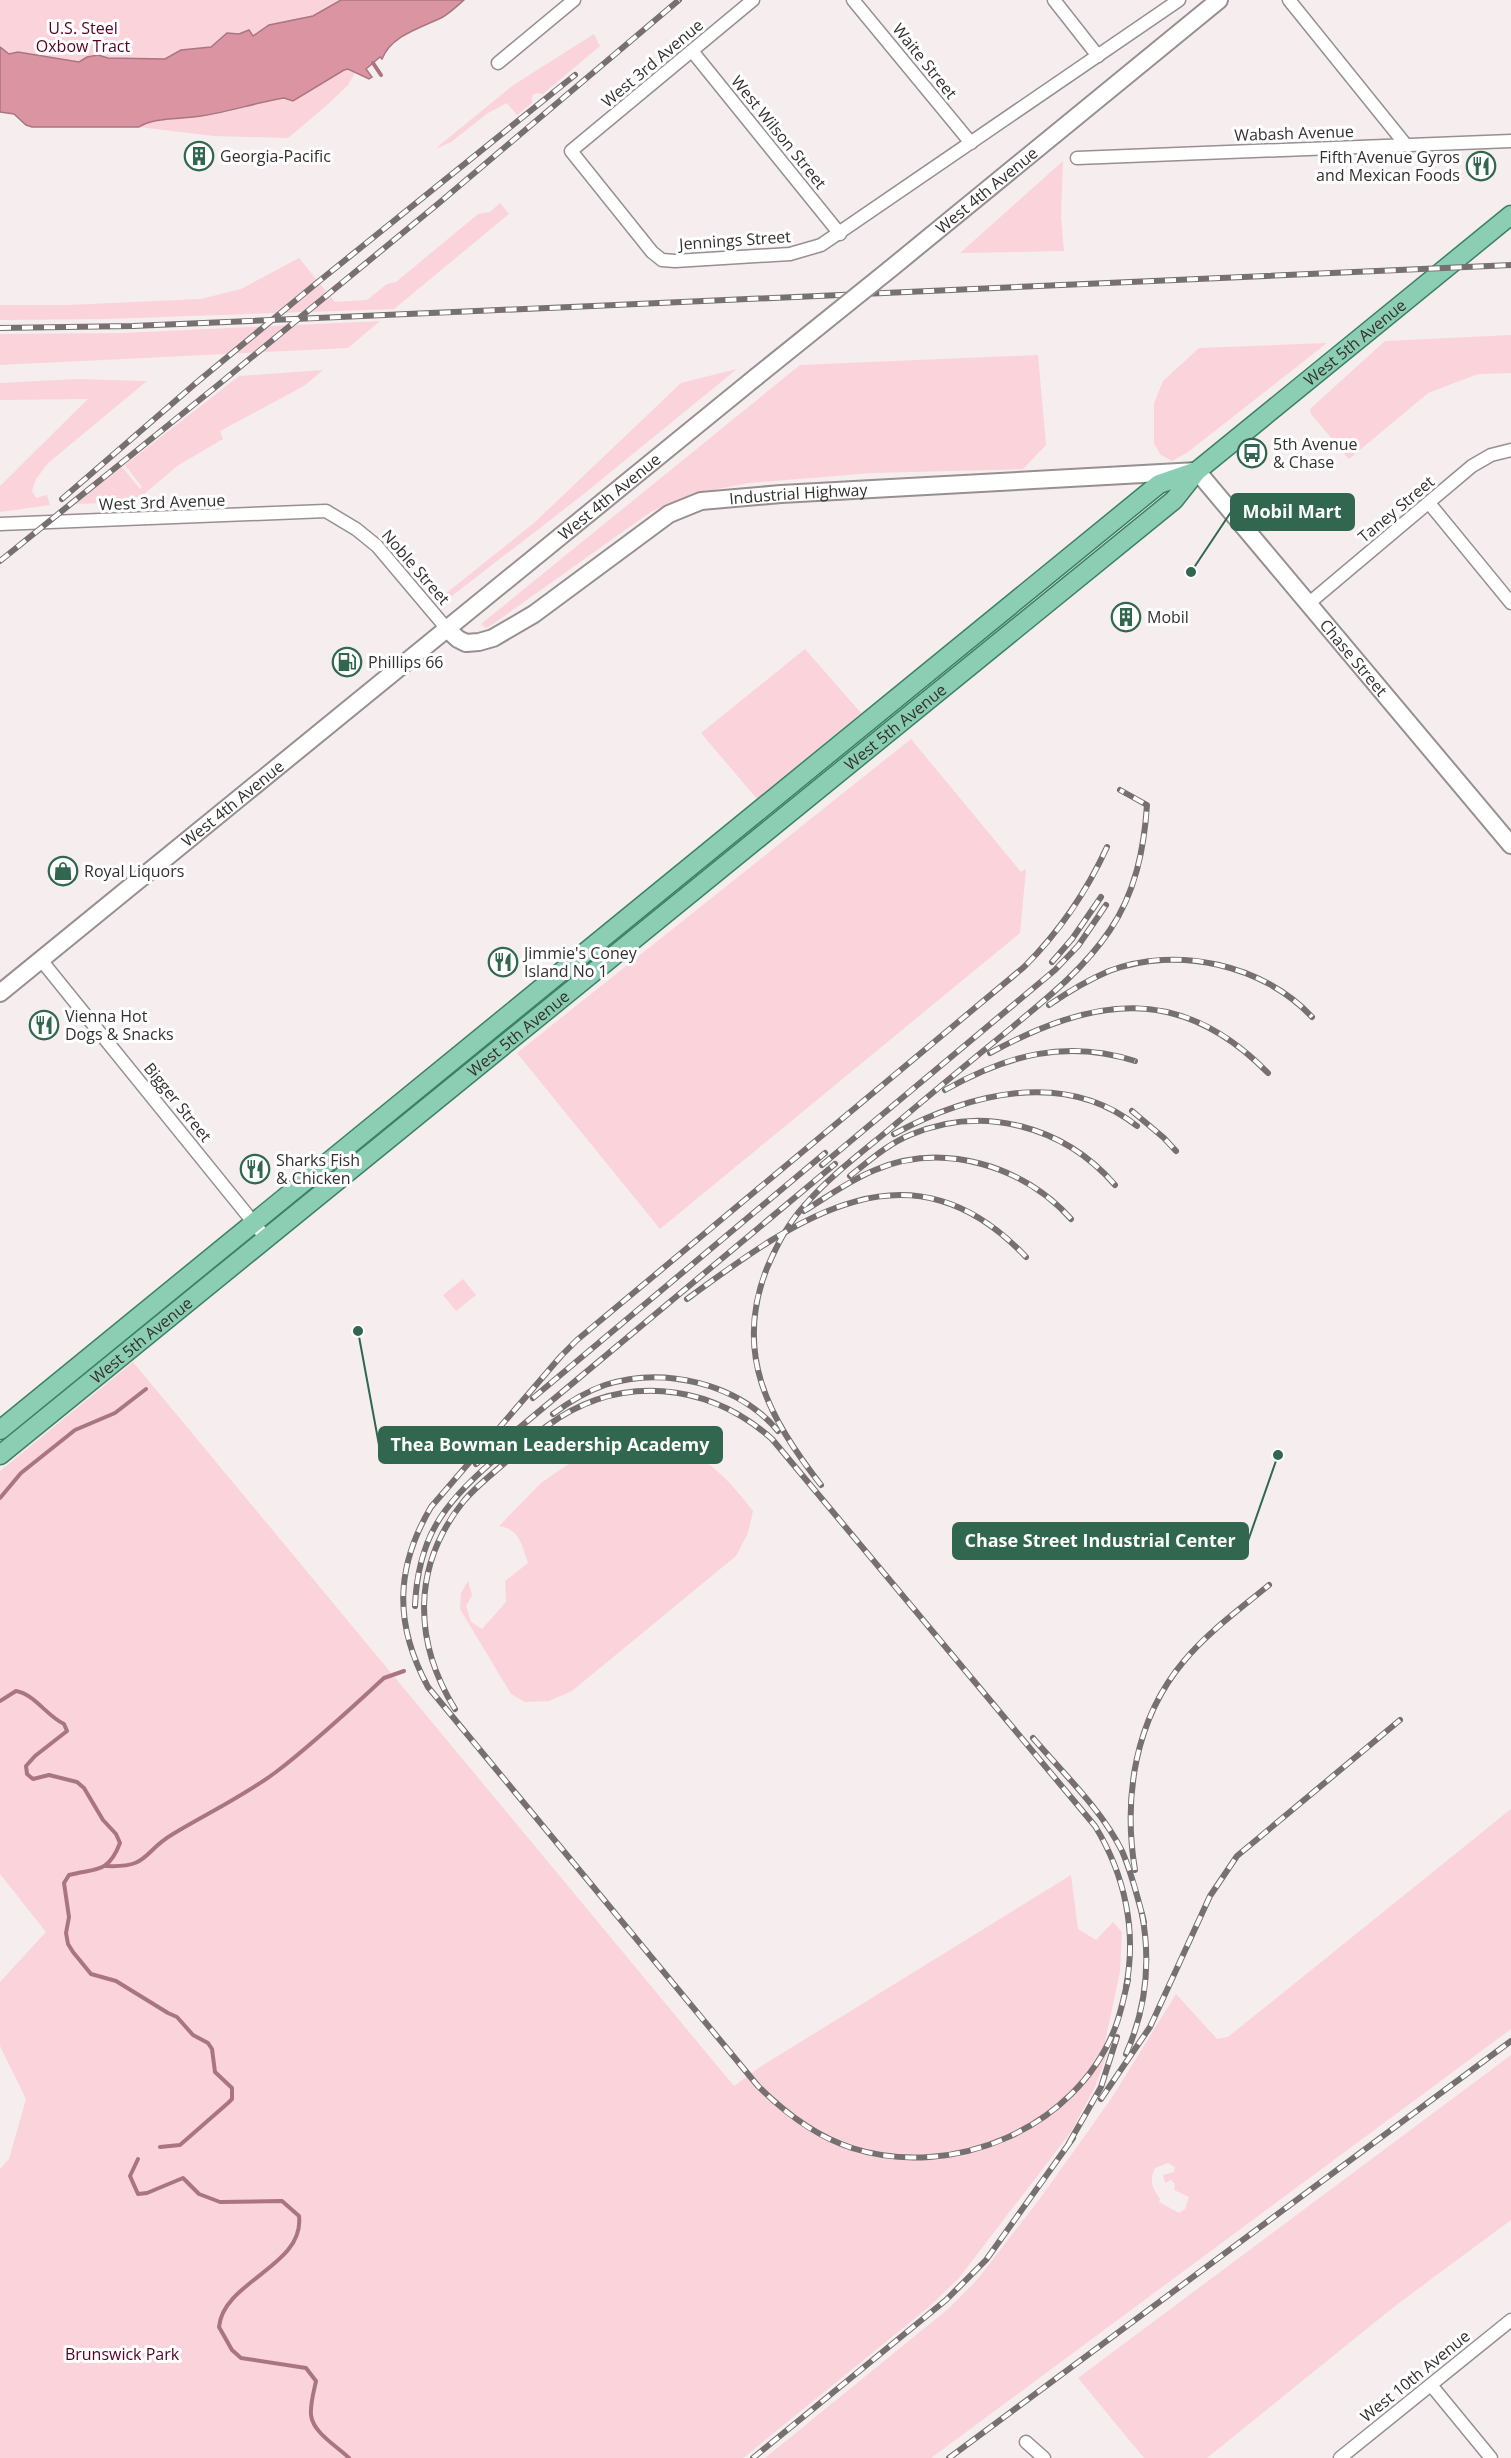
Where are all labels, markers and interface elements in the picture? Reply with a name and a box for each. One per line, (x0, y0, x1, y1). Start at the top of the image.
street label: West 3rd Avenue (596, 14, 708, 112)
park label: U.S. Steel Oxbow Tract (36, 17, 130, 57)
street label: Waite Street (888, 19, 962, 104)
street label: West Wilson Street (726, 71, 832, 194)
street label: Wabash Avenue (1234, 120, 1354, 146)
building icon: Georgia-Pacific (183, 140, 215, 172)
street label: West 4th Avenue (931, 142, 1042, 239)
place label: Georgia-Pacific (220, 145, 331, 167)
place label: Fifth Avenue Gyros and Mexican Foods (1316, 146, 1460, 186)
restaurant icon: Fifth Avenue Gyros and Mexican Foods (1465, 150, 1497, 182)
street label: Jennings Street (676, 225, 792, 255)
street label: West 5th Avenue (1299, 294, 1411, 391)
place label: 5th Avenue & Chase (1273, 433, 1358, 473)
bus stop icon: 5th Avenue & Chase (1236, 437, 1268, 469)
street label: West 4th Avenue (554, 448, 665, 545)
street label: Taney Street (1353, 470, 1439, 547)
street label: Industrial Highway (728, 478, 869, 509)
street label: West 3rd Avenue (98, 489, 226, 515)
callout: Mobil Mart (1231, 494, 1354, 530)
text: Mobil Mart (1243, 499, 1342, 523)
street label: Noble Street (377, 525, 455, 610)
building icon: Mobil (1110, 601, 1142, 633)
place label: Mobil (1147, 606, 1189, 628)
street label: Chase Street (1315, 614, 1393, 701)
fuel station icon: Phillips 66 (331, 646, 363, 678)
place label: Phillips 66 (368, 651, 443, 673)
street label: West 5th Avenue (839, 679, 951, 775)
street label: West 4th Avenue (177, 755, 288, 852)
shop icon: Royal Liquors (47, 855, 79, 887)
place label: Royal Liquors (84, 860, 184, 882)
place label: Jimmie's Coney Island No 1 (522, 942, 638, 982)
restaurant icon: Jimmie's Coney Island No 1 (487, 946, 519, 978)
street label: West 5th Avenue (462, 985, 574, 1082)
place label: Vienna Hot Dogs & Snacks (65, 1005, 174, 1045)
restaurant icon: Vienna Hot Dogs & Snacks (28, 1009, 60, 1041)
street label: Bigger Street (139, 1058, 217, 1146)
place label: Sharks Fish & Chicken (276, 1149, 360, 1189)
restaurant icon: Sharks Fish & Chicken (239, 1153, 271, 1185)
street label: West 5th Avenue (85, 1292, 197, 1388)
callout: Thea Bowman Leadership Academy (379, 1427, 722, 1463)
text: Thea Bowman Leadership Academy (391, 1432, 710, 1456)
callout: Chase Street Industrial Center (953, 1523, 1248, 1559)
text: Chase Street Industrial Center (964, 1528, 1236, 1552)
street label: West 10th Avenue (1356, 2325, 1474, 2427)
park label: Brunswick Park (65, 2343, 180, 2365)

